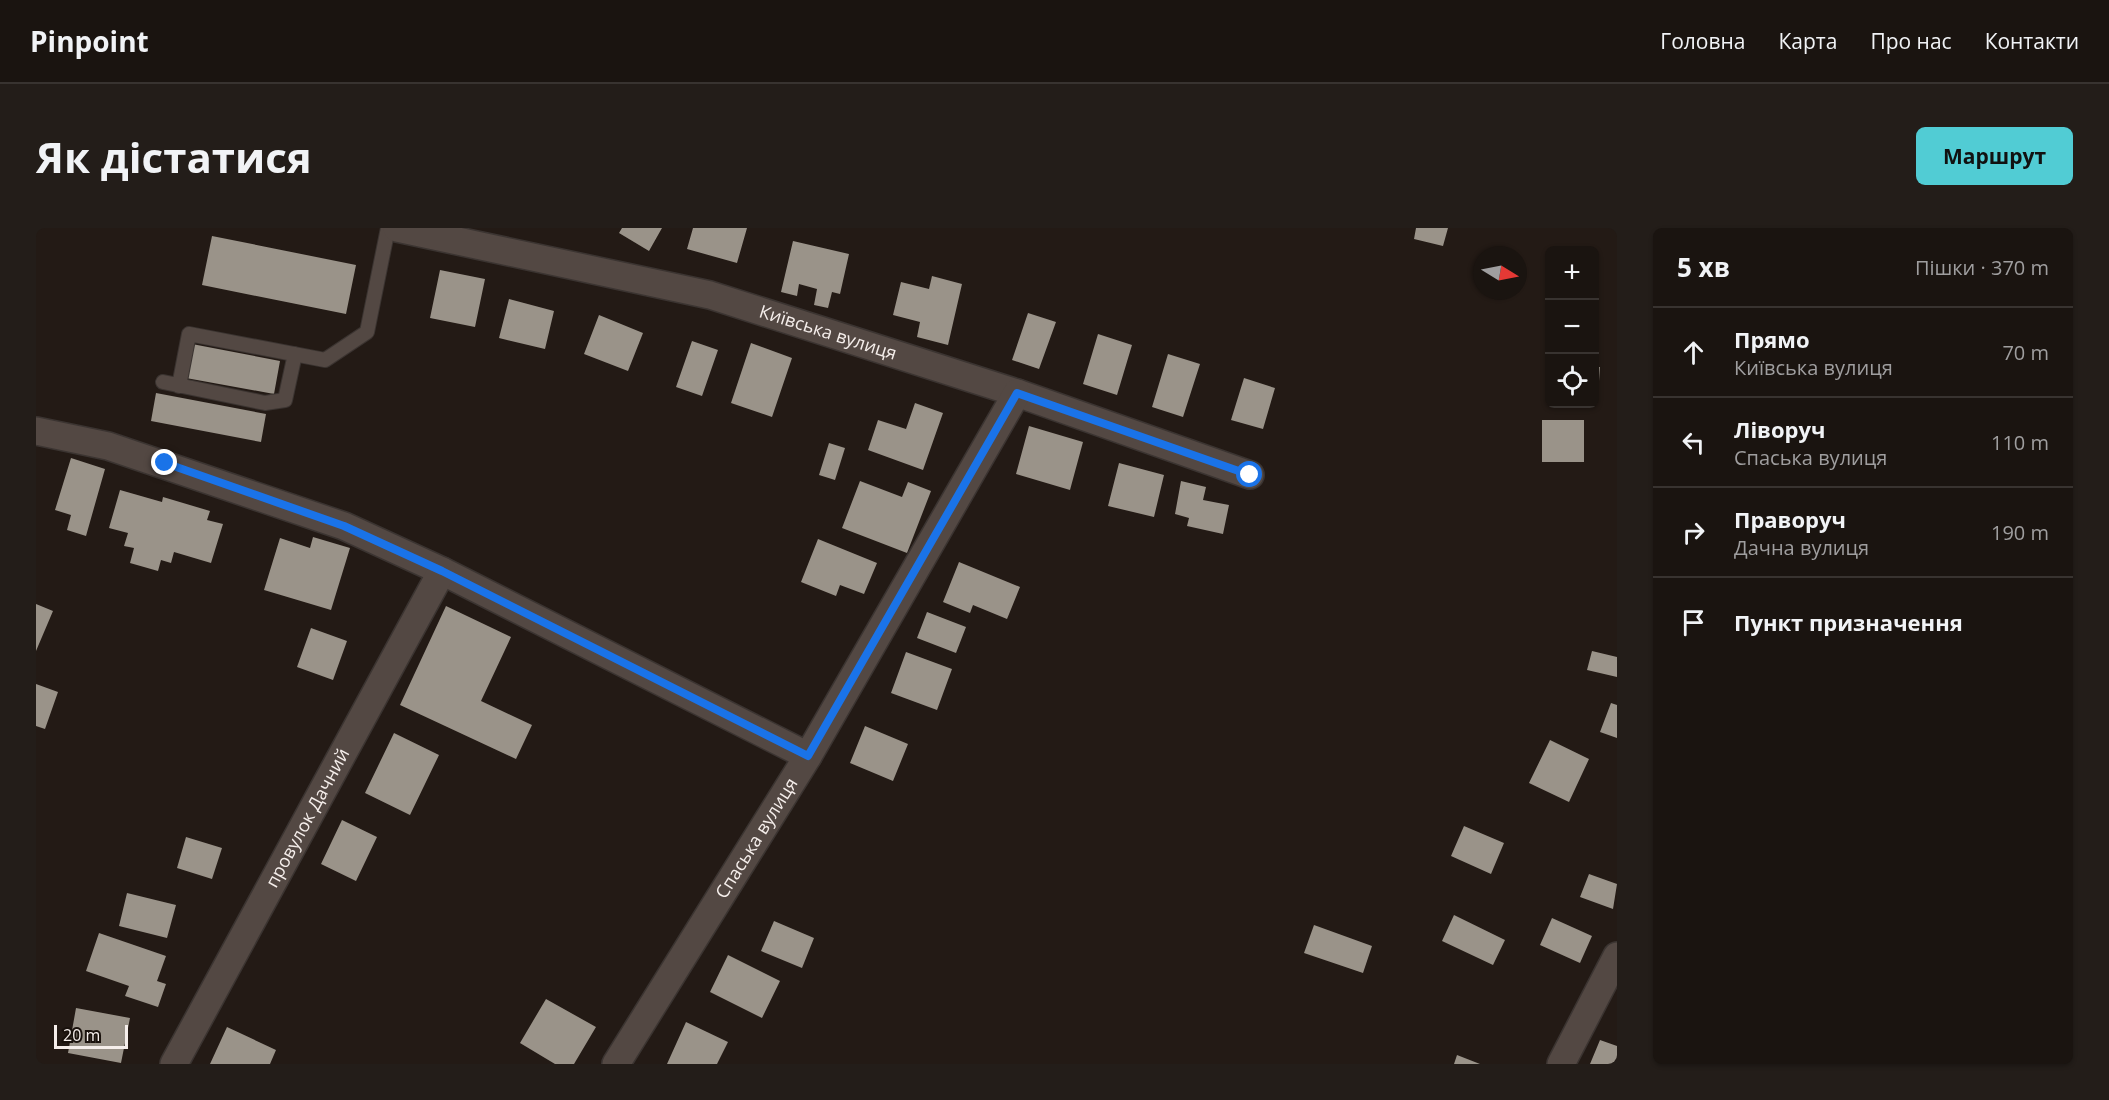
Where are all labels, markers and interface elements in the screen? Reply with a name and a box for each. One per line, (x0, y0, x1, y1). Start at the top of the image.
text: Pinpoint (30, 22, 149, 60)
text: Головна (1660, 27, 1745, 55)
text: Карта (1778, 27, 1837, 55)
text: Про нас (1870, 27, 1952, 55)
text: Контакти (1985, 27, 2079, 55)
button: Маршрут (1916, 127, 2073, 185)
text: Як дістатися (36, 128, 312, 185)
north arrow (1473, 246, 1527, 300)
map controls (1545, 246, 1599, 408)
button: + (1545, 246, 1599, 300)
text: 5 хв (1677, 249, 1730, 285)
text: Пішки · 370 m (1915, 254, 2049, 281)
street label: Київська вулиця (757, 299, 900, 365)
button: − (1545, 300, 1599, 354)
text: Прямо (1734, 324, 1810, 354)
icon: ahead (1677, 336, 1710, 369)
text: 70 m (2002, 339, 2049, 366)
button: locate (1545, 354, 1599, 408)
text: Київська вулиця (1734, 354, 1893, 381)
text: Ліворуч (1734, 414, 1825, 444)
icon: left (1677, 426, 1710, 459)
text: 110 m (1991, 429, 2049, 456)
text: Спаська вулиця (1734, 444, 1887, 471)
route end (151, 449, 177, 475)
route start (1236, 461, 1262, 487)
text: Праворуч (1734, 504, 1846, 534)
icon: right (1677, 516, 1710, 549)
text: 190 m (1991, 519, 2049, 546)
text: Дачна вулиця (1734, 534, 1869, 561)
icon: arrive (1677, 606, 1710, 639)
text: Пункт призначення (1734, 607, 1963, 637)
street label: провулок Дачний (259, 744, 354, 891)
street label: Спаська вулиця (709, 773, 803, 903)
scale bar (54, 1022, 128, 1050)
text: 20 m (63, 1024, 100, 1046)

